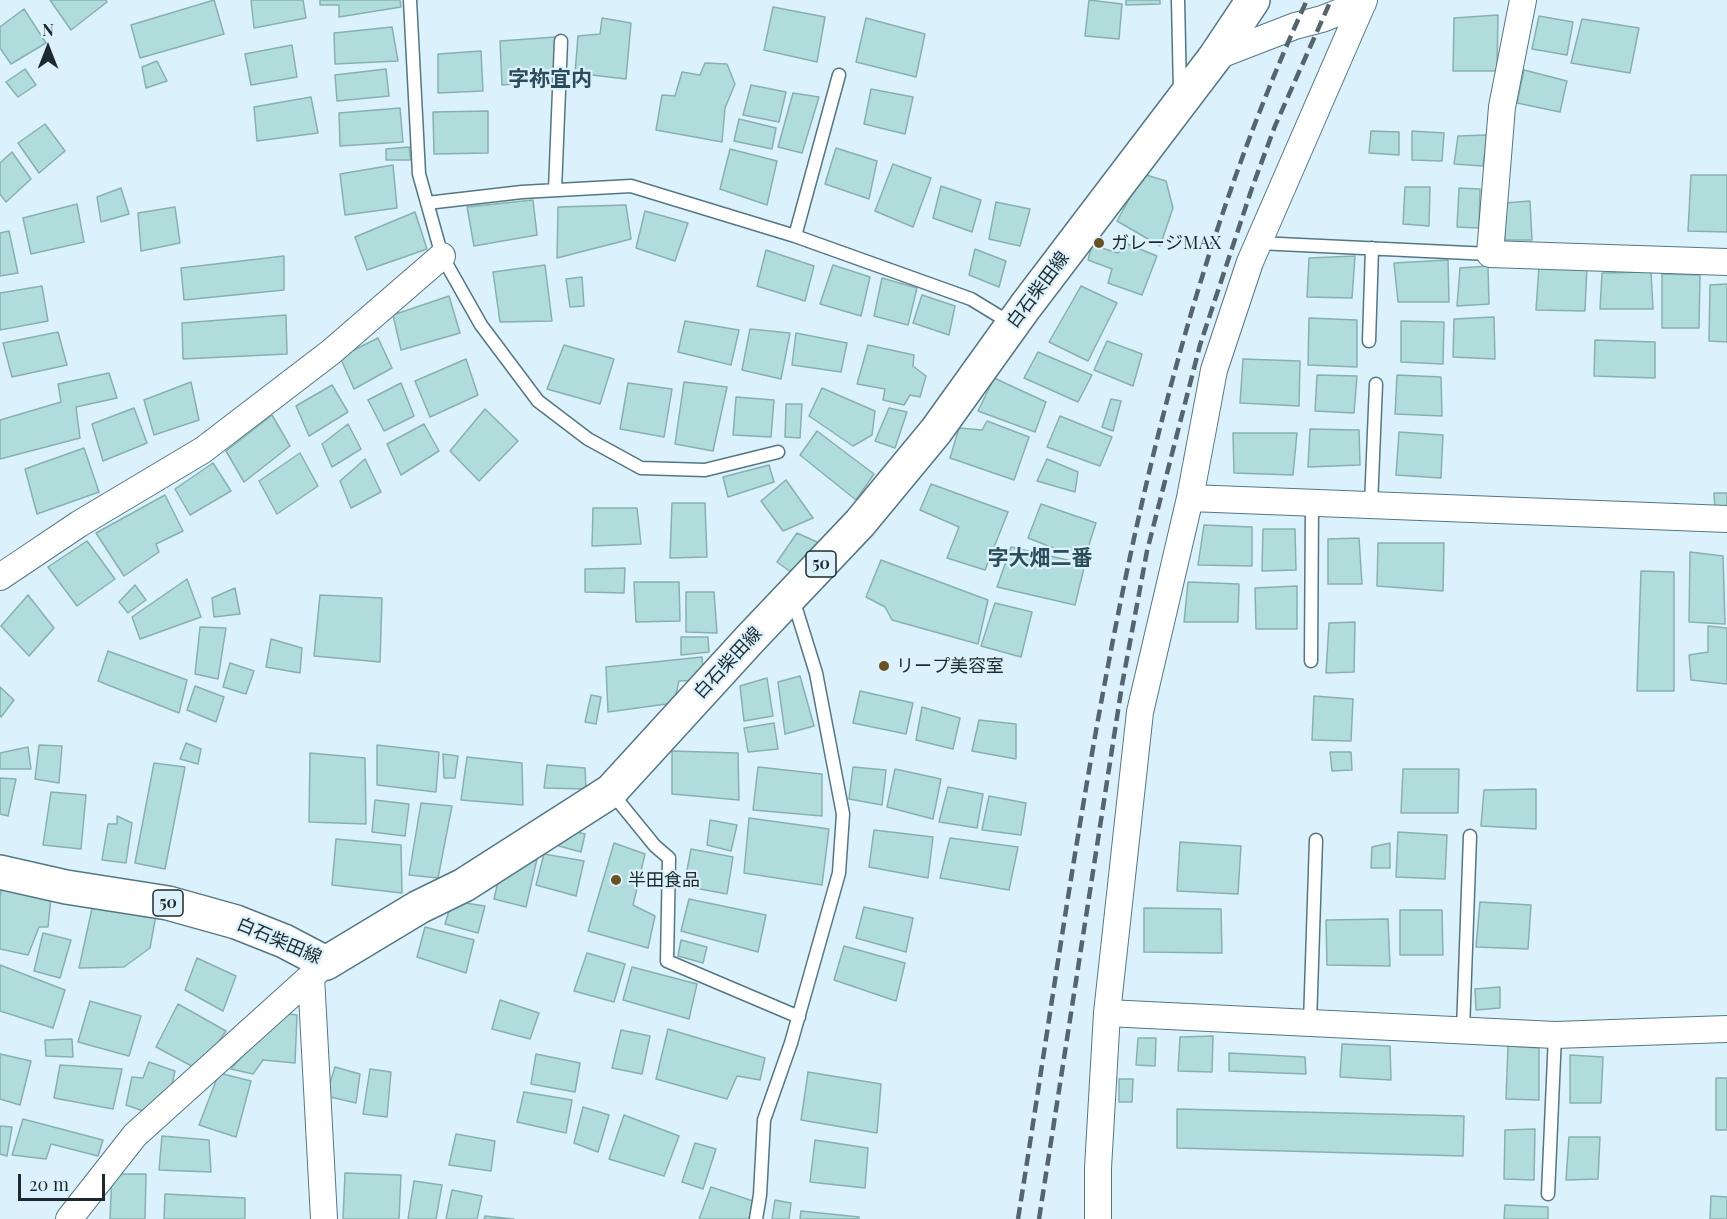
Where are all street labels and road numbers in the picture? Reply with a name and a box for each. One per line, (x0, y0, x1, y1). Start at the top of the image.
street label: 白石柴田線 (1002, 248, 1074, 332)
road number: 50 (806, 551, 836, 577)
street label: 白石柴田線 (689, 623, 767, 703)
road number: 50 (153, 890, 183, 916)
street label: 白石柴田線 (233, 913, 325, 969)

